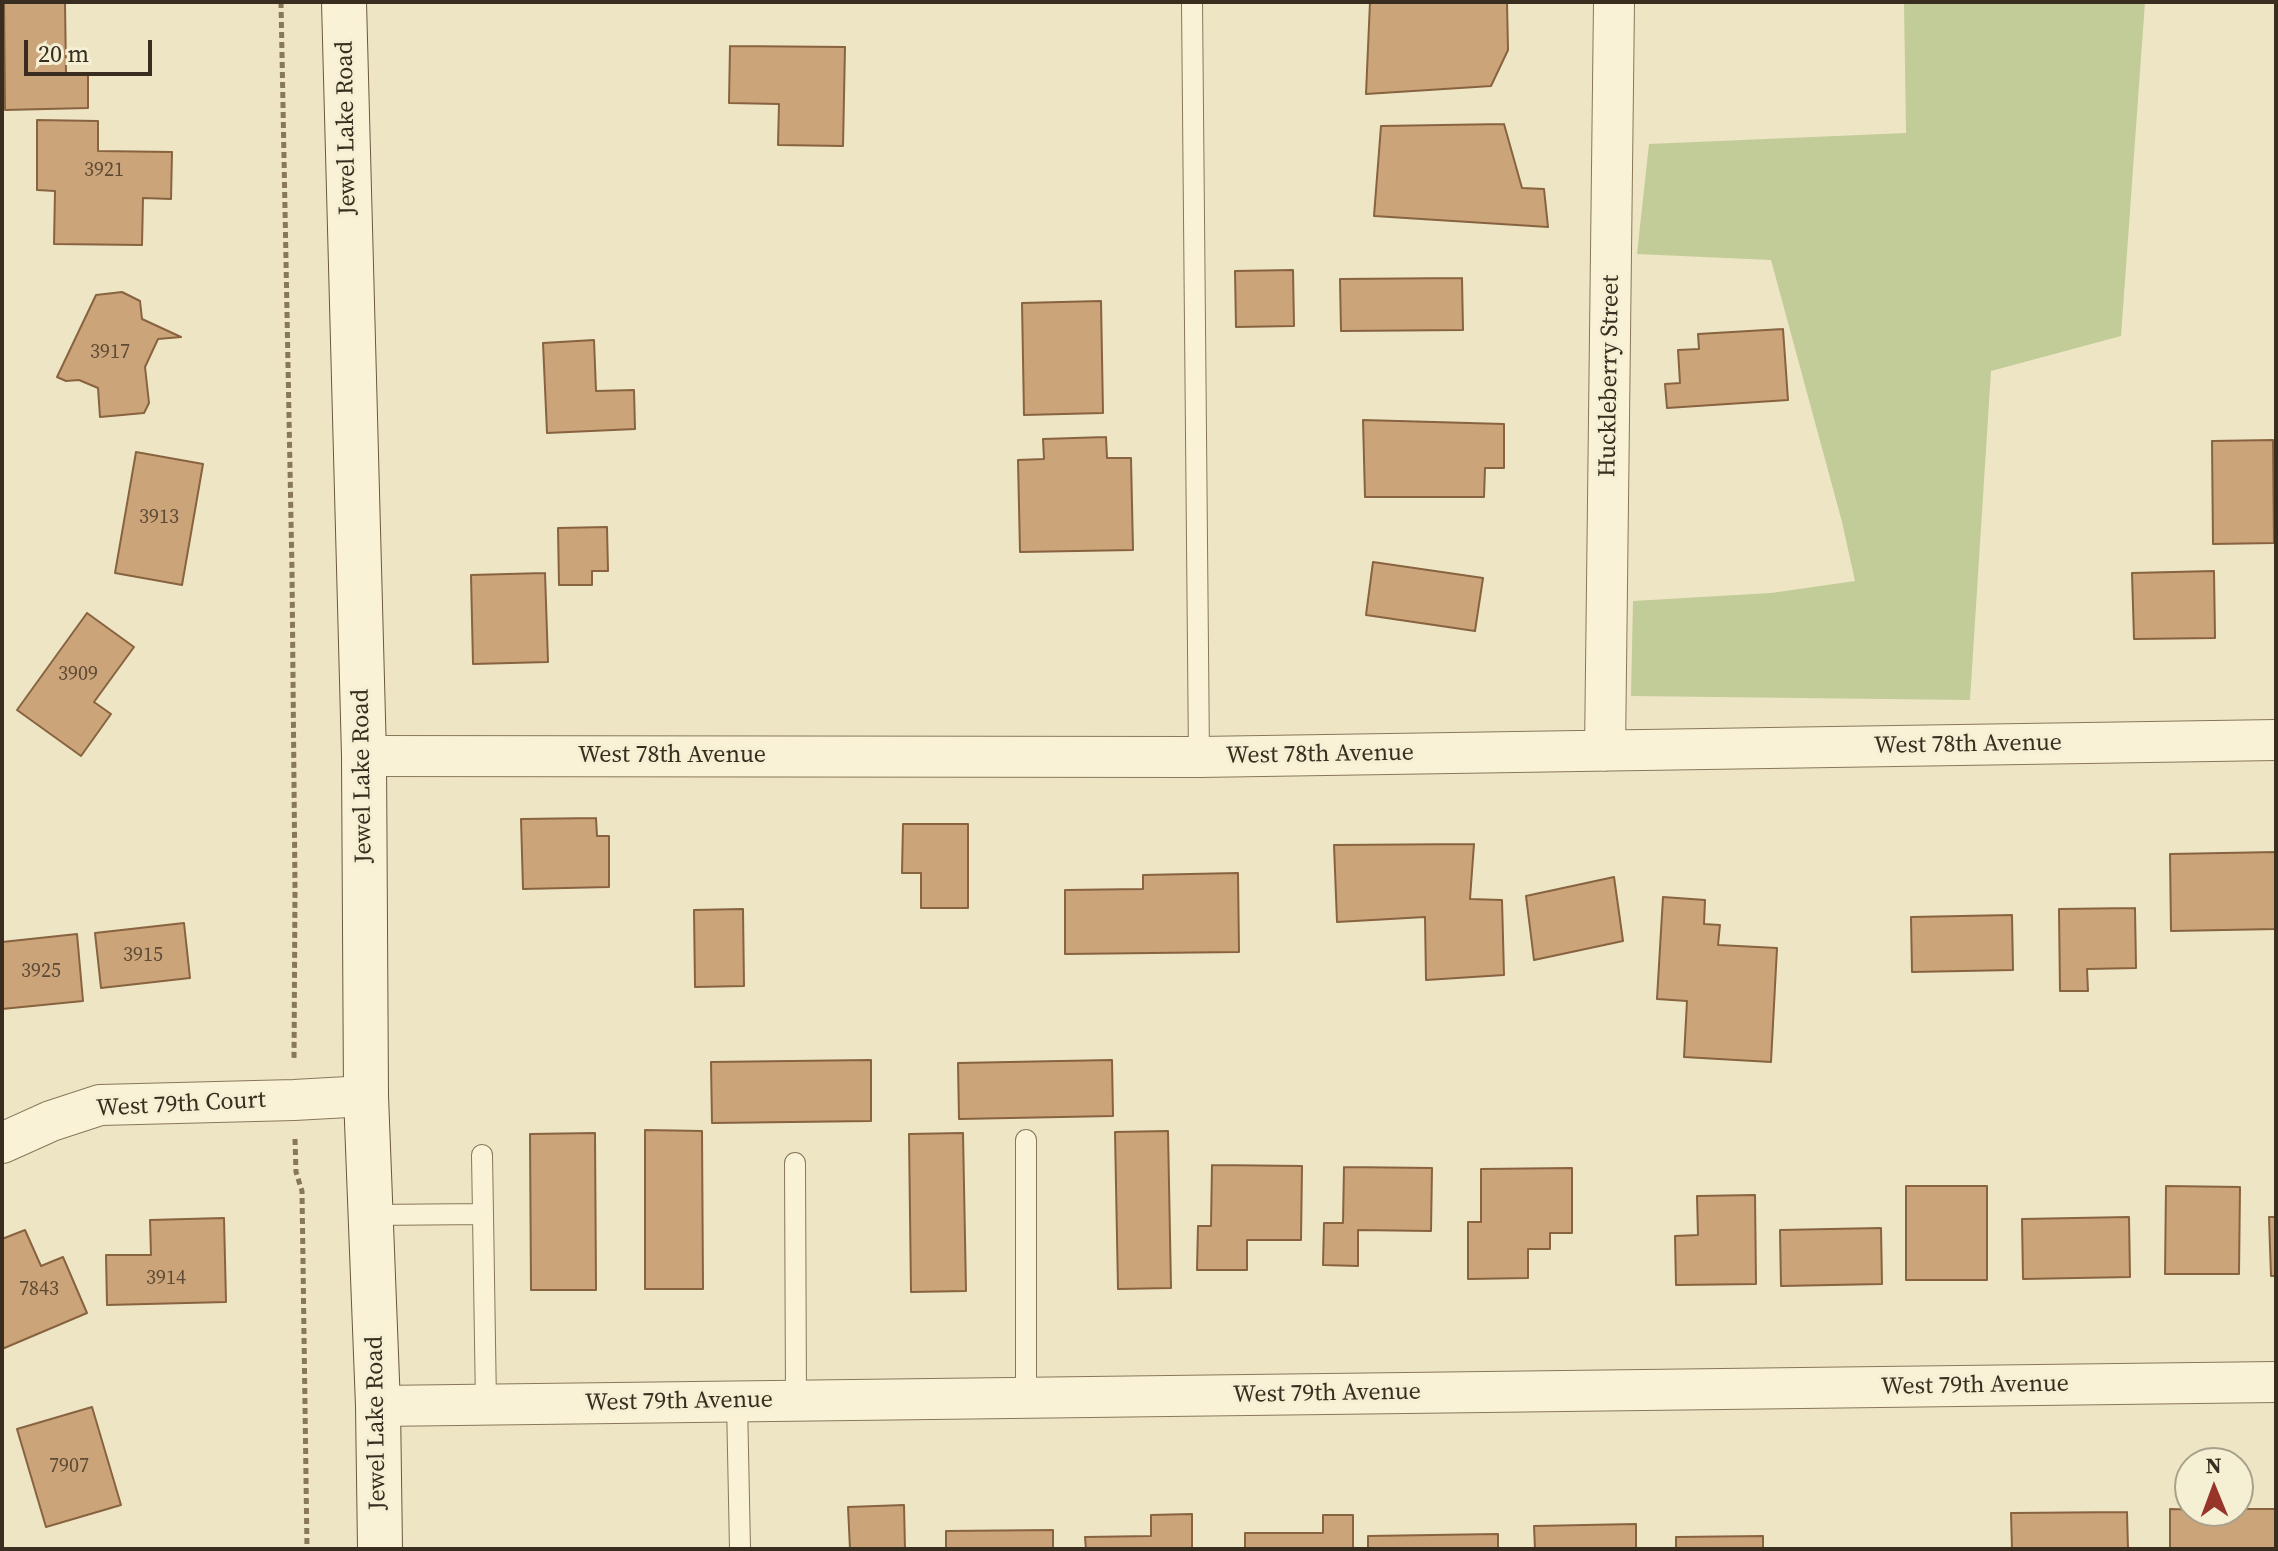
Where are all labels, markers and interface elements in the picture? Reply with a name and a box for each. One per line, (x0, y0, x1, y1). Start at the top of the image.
scale bar (28, 24, 156, 74)
text: 20 m (38, 37, 89, 70)
street label: Jewel Lake Road (331, 41, 363, 215)
house number: 3921 (84, 159, 124, 183)
street label: Huckleberry Street (1594, 275, 1626, 477)
house number: 3917 (90, 341, 130, 365)
house number: 3913 (139, 506, 179, 530)
house number: 3909 (58, 663, 98, 687)
street label: Jewel Lake Road (347, 689, 379, 863)
street label: West 78th Avenue (1874, 729, 2062, 761)
street label: West 78th Avenue (1226, 739, 1414, 771)
street label: West 78th Avenue (578, 742, 766, 770)
house number: 3915 (123, 944, 163, 968)
house number: 3925 (21, 960, 61, 984)
street label: West 79th Court (95, 1086, 267, 1124)
house number: 3914 (146, 1267, 186, 1291)
house number: 7843 (19, 1278, 59, 1302)
street label: Jewel Lake Road (361, 1336, 393, 1510)
street label: West 79th Avenue (1881, 1370, 2069, 1402)
street label: West 79th Avenue (1233, 1378, 1421, 1410)
street label: West 79th Avenue (585, 1386, 773, 1418)
north arrow (2174, 1447, 2254, 1527)
text: N (2205, 1450, 2222, 1480)
house number: 7907 (49, 1455, 89, 1479)

